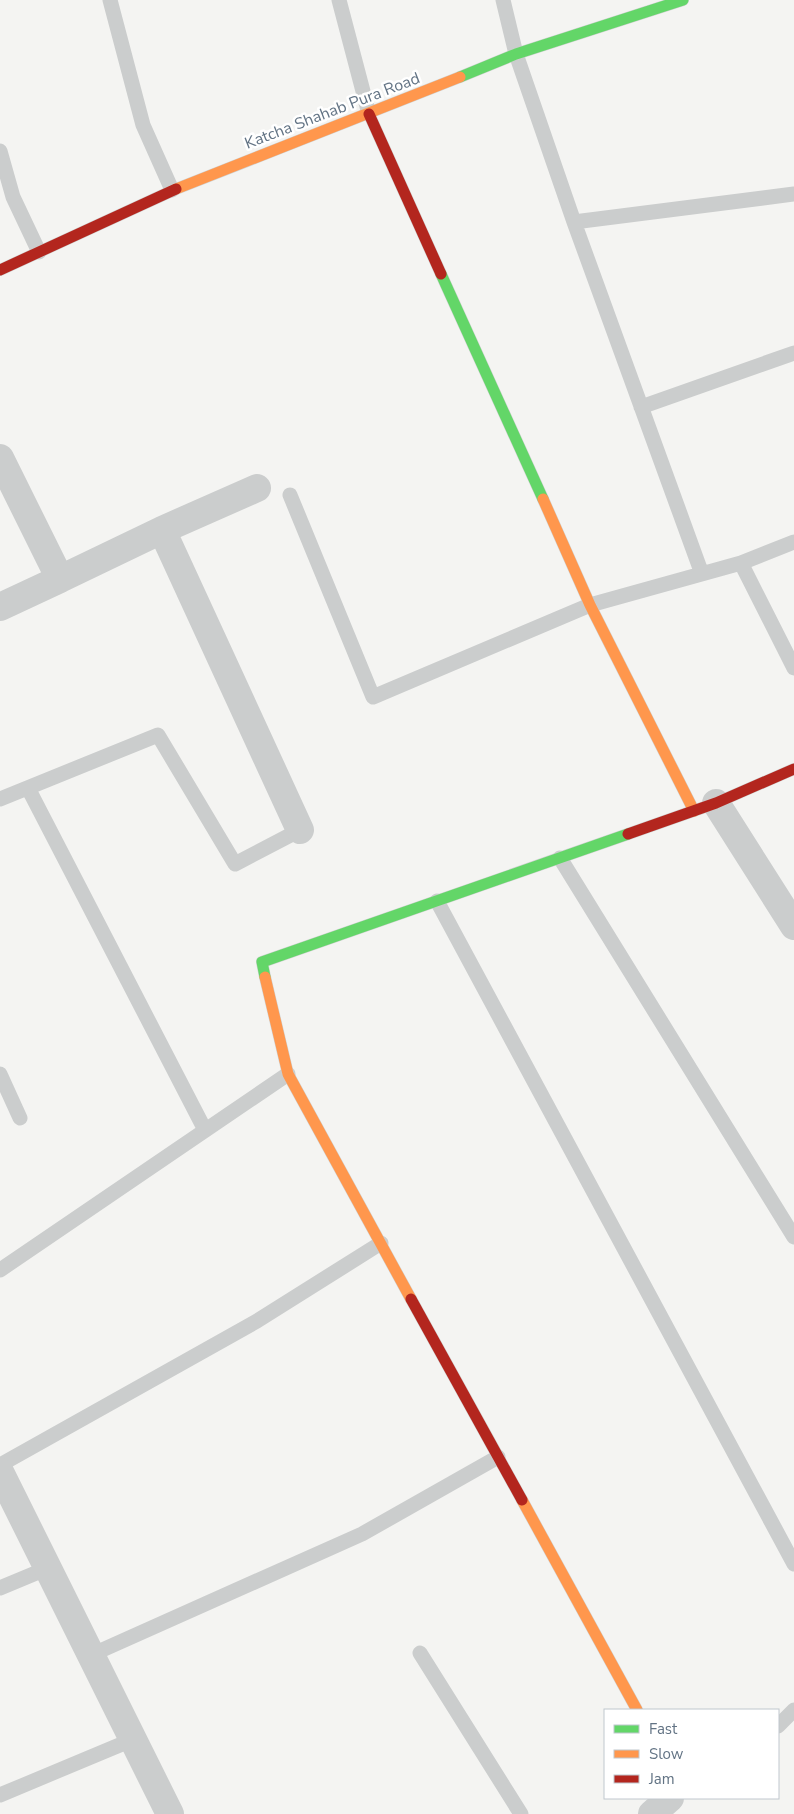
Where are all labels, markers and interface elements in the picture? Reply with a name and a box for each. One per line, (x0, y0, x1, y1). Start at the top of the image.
street label: Katcha Shahab Pura Road (242, 67, 423, 155)
legend (604, 1709, 779, 1799)
text: Fast (649, 1719, 678, 1739)
text: Slow (649, 1744, 684, 1764)
text: Jam (648, 1769, 675, 1789)

